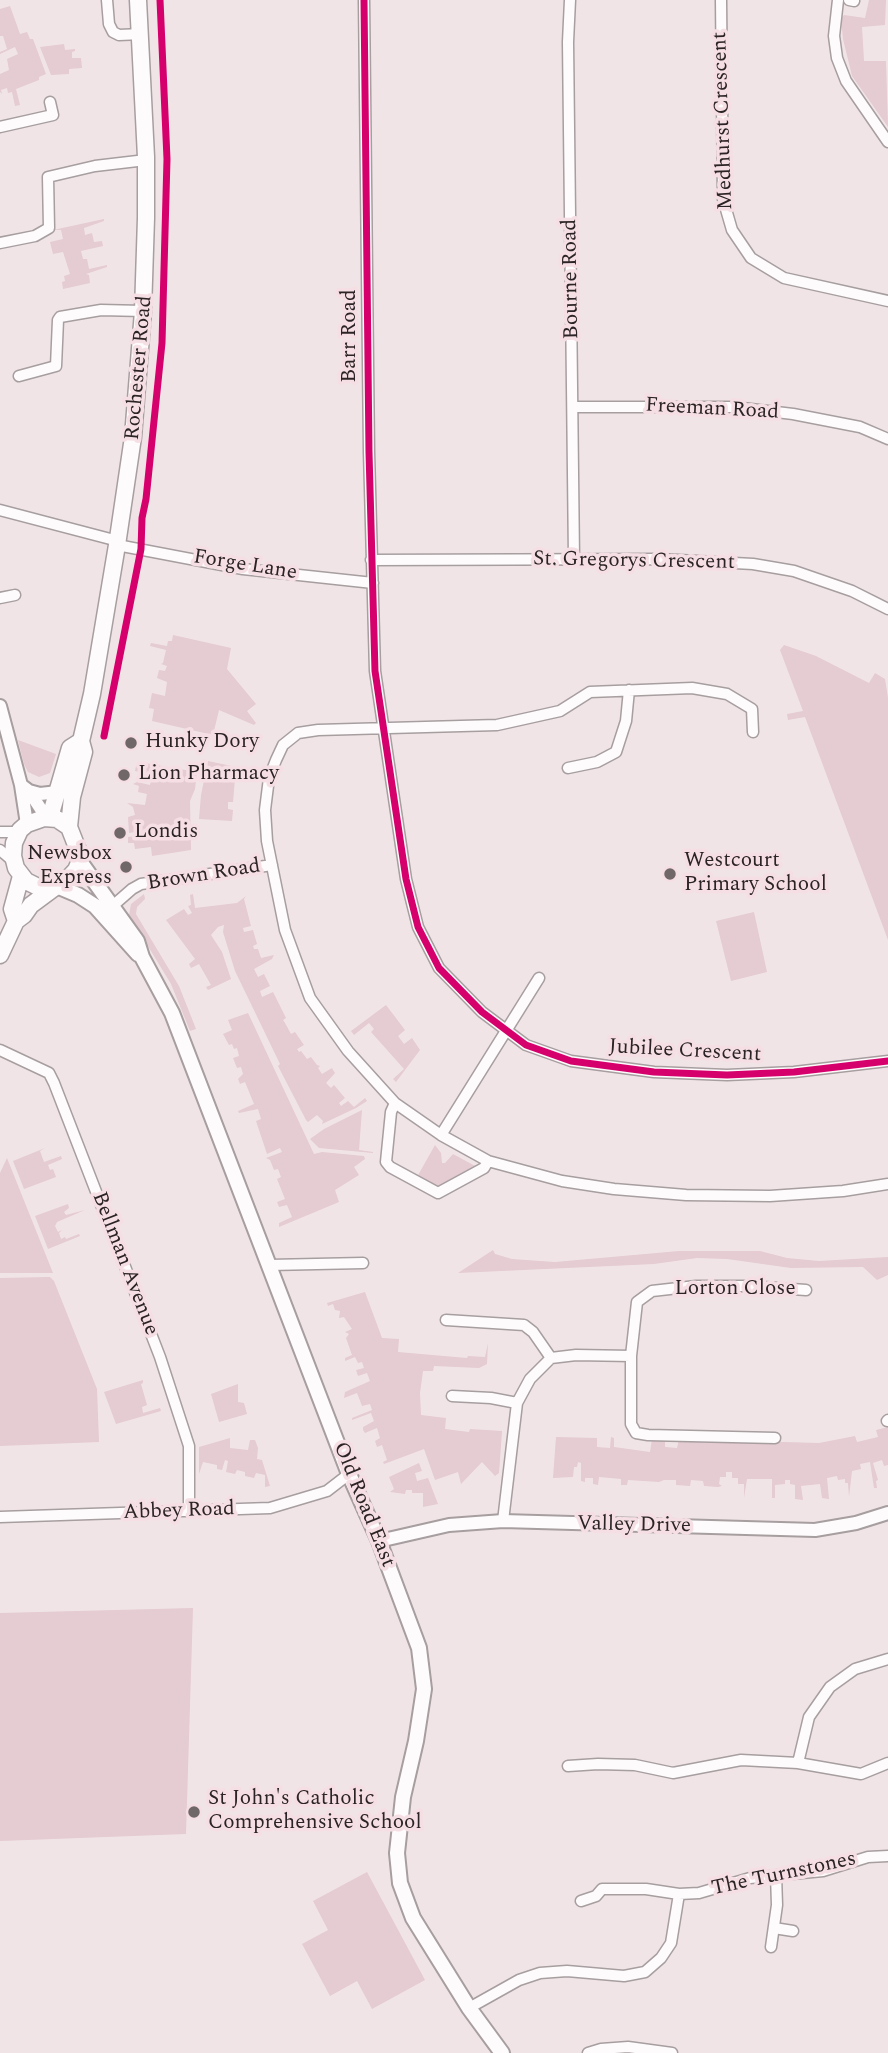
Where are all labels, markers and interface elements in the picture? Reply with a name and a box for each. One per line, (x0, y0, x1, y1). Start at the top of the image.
street label: Medhurst Crescent (708, 31, 740, 211)
street label: Bourne Road (558, 219, 586, 339)
street label: Barr Road (338, 289, 364, 383)
street label: Rochester Road (121, 295, 159, 441)
street label: Freeman Road (644, 394, 780, 426)
street label: Forge Lane (191, 545, 299, 587)
street label: St. Gregorys Crescent (533, 548, 735, 576)
place label: Hunky Dory (145, 730, 259, 756)
marker: Hunky Dory (123, 735, 139, 751)
place label: Lion Pharmacy (138, 762, 279, 788)
marker: Lion Pharmacy (116, 767, 132, 783)
place label: Londis (134, 820, 198, 846)
marker: Londis (112, 825, 128, 841)
place label: Newsbox Express (27, 842, 112, 892)
place label: Westcourt Primary School (684, 849, 827, 899)
street label: Brown Road (146, 855, 262, 897)
marker: Newsbox Express (118, 859, 134, 875)
marker: Westcourt Primary School (662, 866, 678, 882)
street label: Jubilee Crescent (608, 1035, 762, 1069)
street label: Bellman Avenue (85, 1189, 163, 1339)
street label: Lorton Close (674, 1277, 796, 1303)
street label: Old Road East (326, 1439, 400, 1571)
street label: Abbey Road (123, 1497, 235, 1527)
street label: Valley Drive (577, 1512, 691, 1540)
place label: St John's Catholic Comprehensive School (208, 1787, 422, 1837)
marker: St John's Catholic Comprehensive School (186, 1804, 202, 1820)
street label: The Turnstones (709, 1847, 859, 1903)

